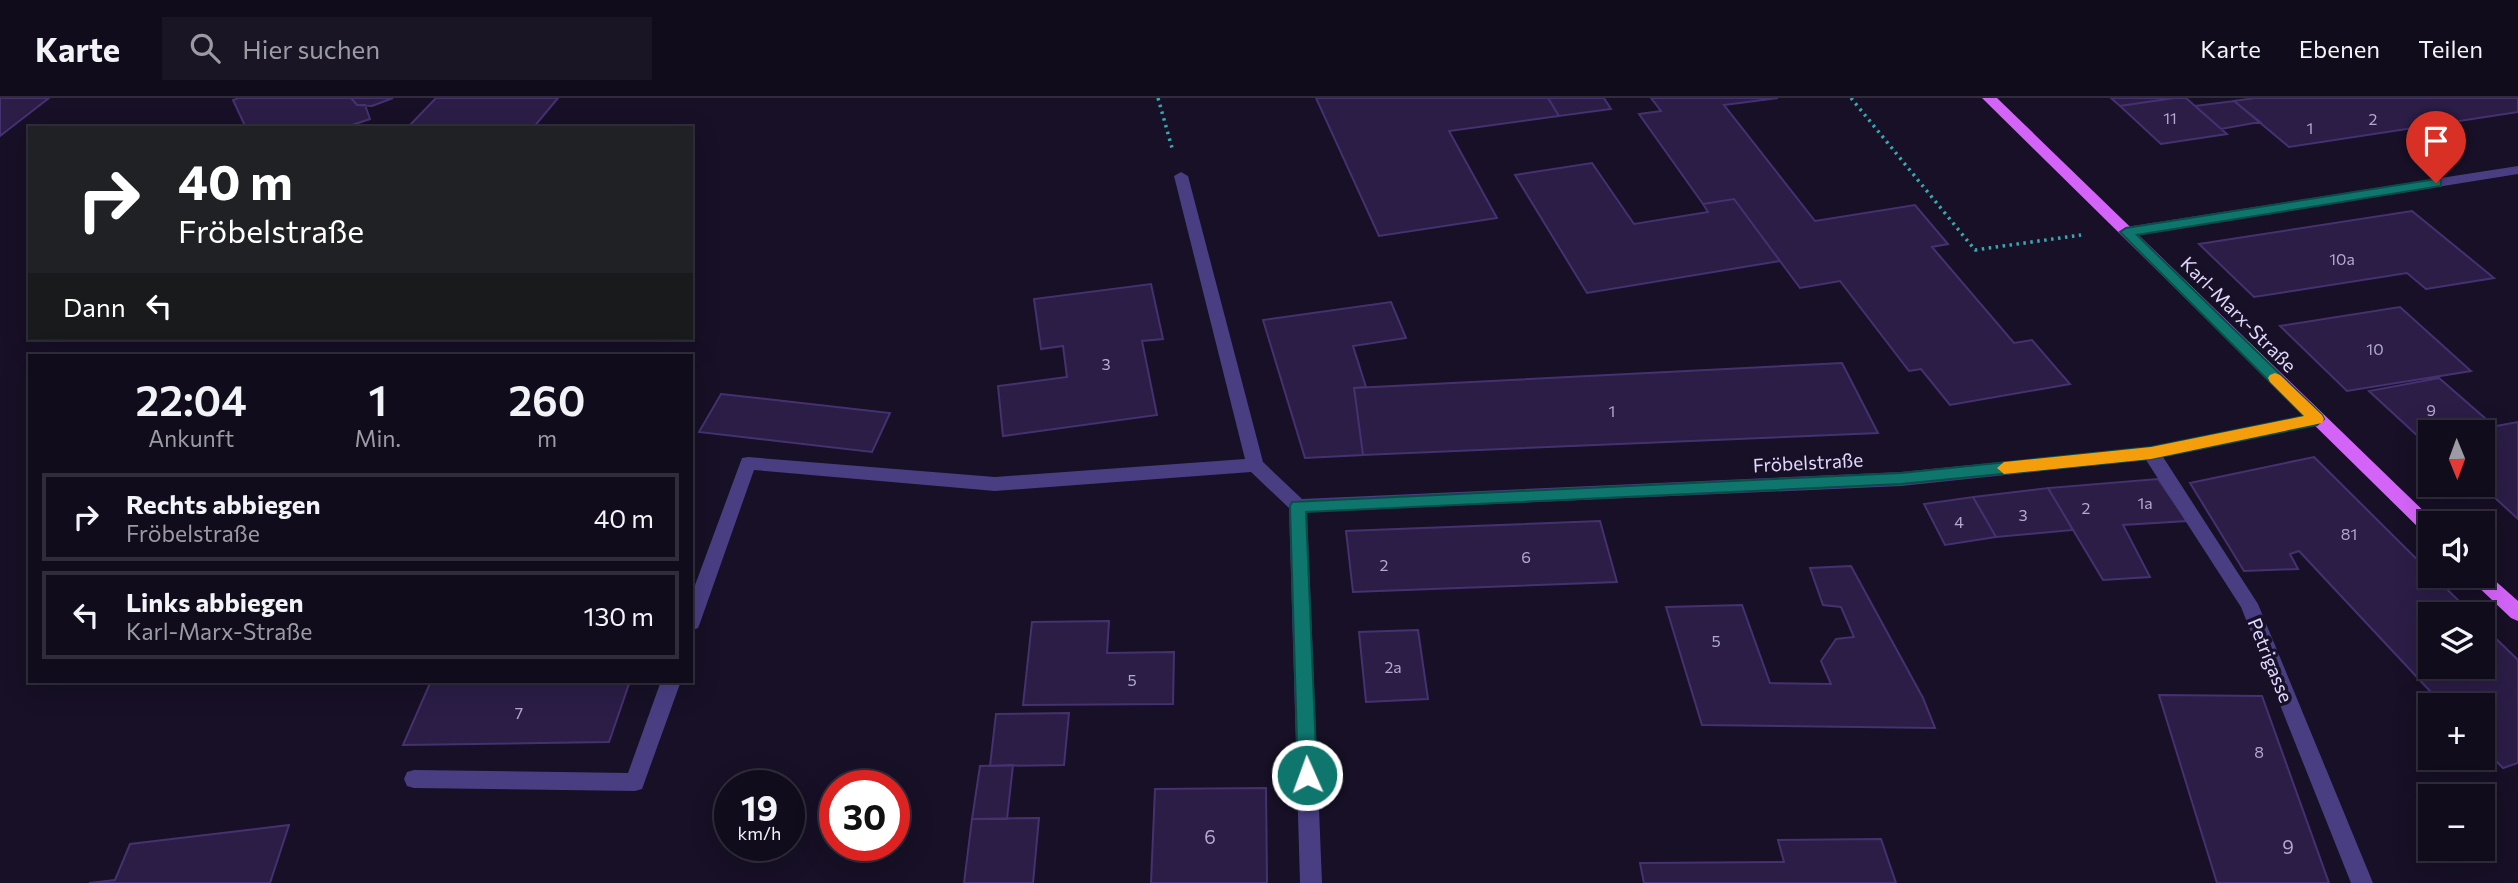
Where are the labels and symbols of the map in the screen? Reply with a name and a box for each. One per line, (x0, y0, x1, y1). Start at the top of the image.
house number: 11 (2163, 108, 2177, 127)
house number: 2 (2369, 109, 2378, 128)
pin (2406, 111, 2466, 183)
house number: 1 (2307, 118, 2313, 137)
house number: 10a (2329, 249, 2355, 268)
street label: Karl-Marx-Straße (2176, 251, 2302, 377)
house number: 10 (2366, 339, 2384, 358)
house number: 3 (1101, 354, 1111, 373)
house number: 9 (2426, 400, 2436, 419)
house number: 1 (1609, 401, 1615, 420)
north arrow (2418, 420, 2496, 497)
street label: Fröbelstraße (1752, 448, 1864, 476)
house number: 1a (2137, 493, 2153, 512)
house number: 2 (2082, 498, 2091, 517)
house number: 3 (2018, 505, 2028, 524)
house number: 4 (1954, 512, 1964, 531)
house number: 81 (2341, 524, 2357, 543)
house number: 6 (1521, 547, 1531, 566)
house number: 2 (1380, 555, 1389, 574)
street label: Petrigasse (2244, 614, 2298, 706)
house number: 5 (1711, 631, 1721, 650)
house number: 2a (1384, 657, 1402, 676)
house number: 5 (1127, 670, 1137, 689)
house number: 7 (515, 703, 523, 722)
position arrow (1270, 738, 1344, 812)
house number: 8 (2254, 742, 2264, 761)
speed limit sign: 30 (819, 770, 910, 861)
house number: 6 (1204, 825, 1216, 848)
house number: 9 (2282, 835, 2294, 858)

